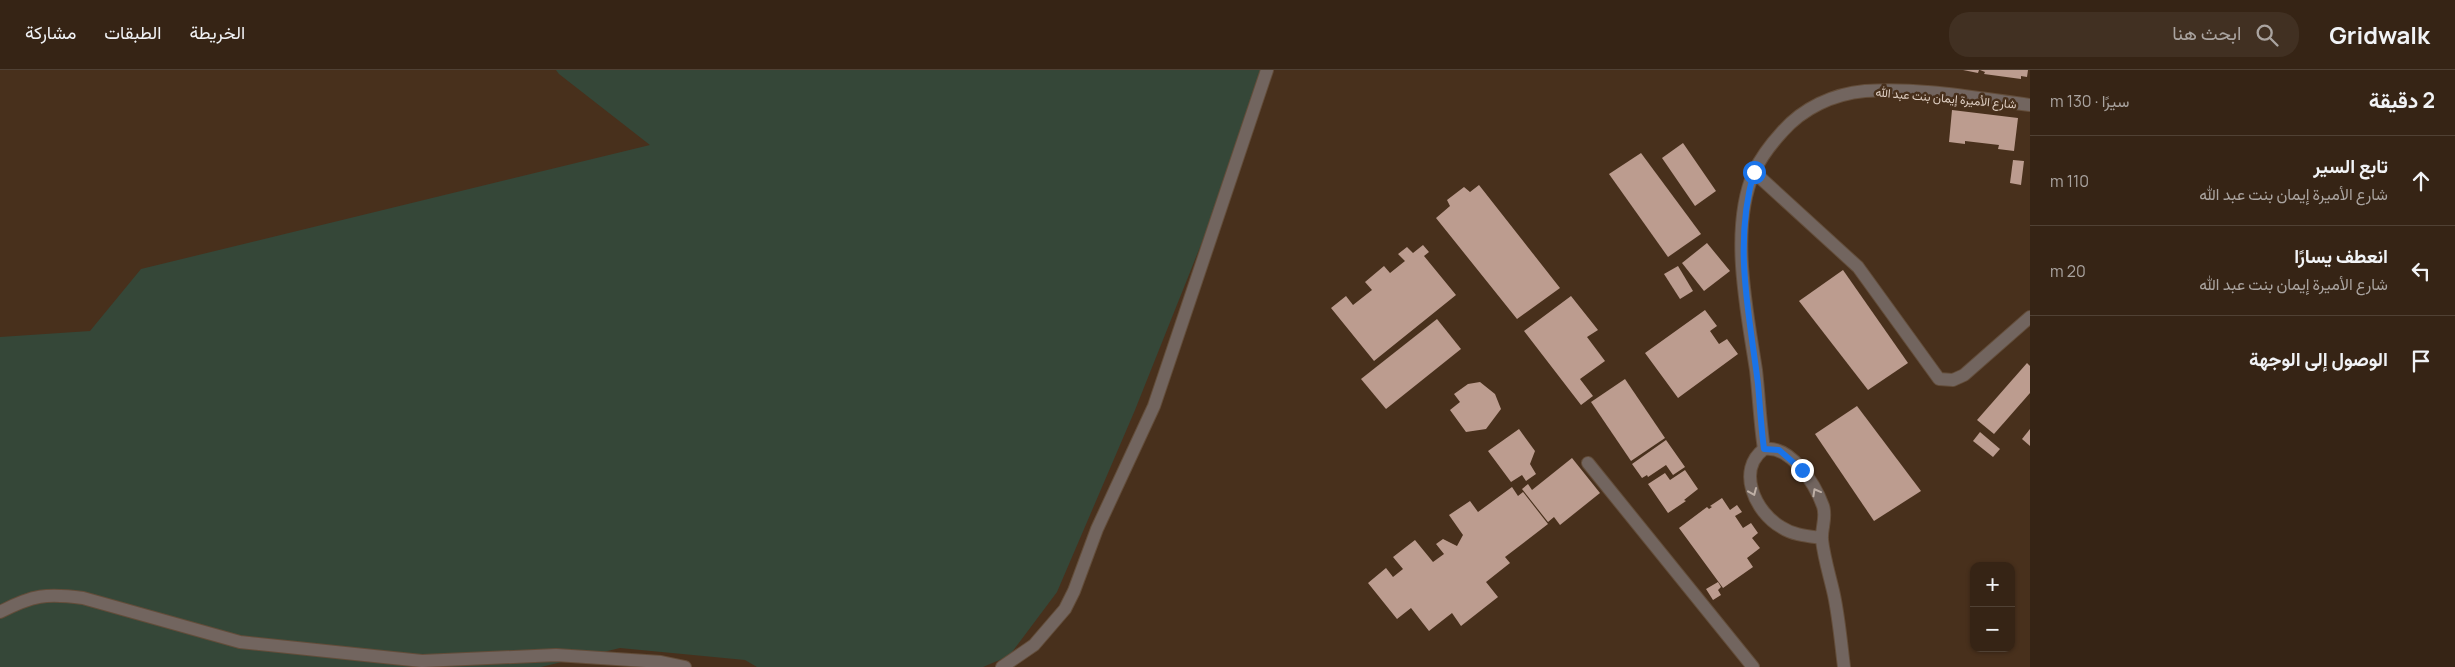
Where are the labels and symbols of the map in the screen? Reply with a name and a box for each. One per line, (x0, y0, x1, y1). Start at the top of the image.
street label: شارع الأميرة إيمان بنت عبد الله (1875, 83, 2017, 114)
route start (1743, 161, 1766, 184)
route end (1791, 459, 1814, 482)
one-way arrow (1747, 487, 1758, 496)
one-way arrow (1812, 488, 1822, 497)

